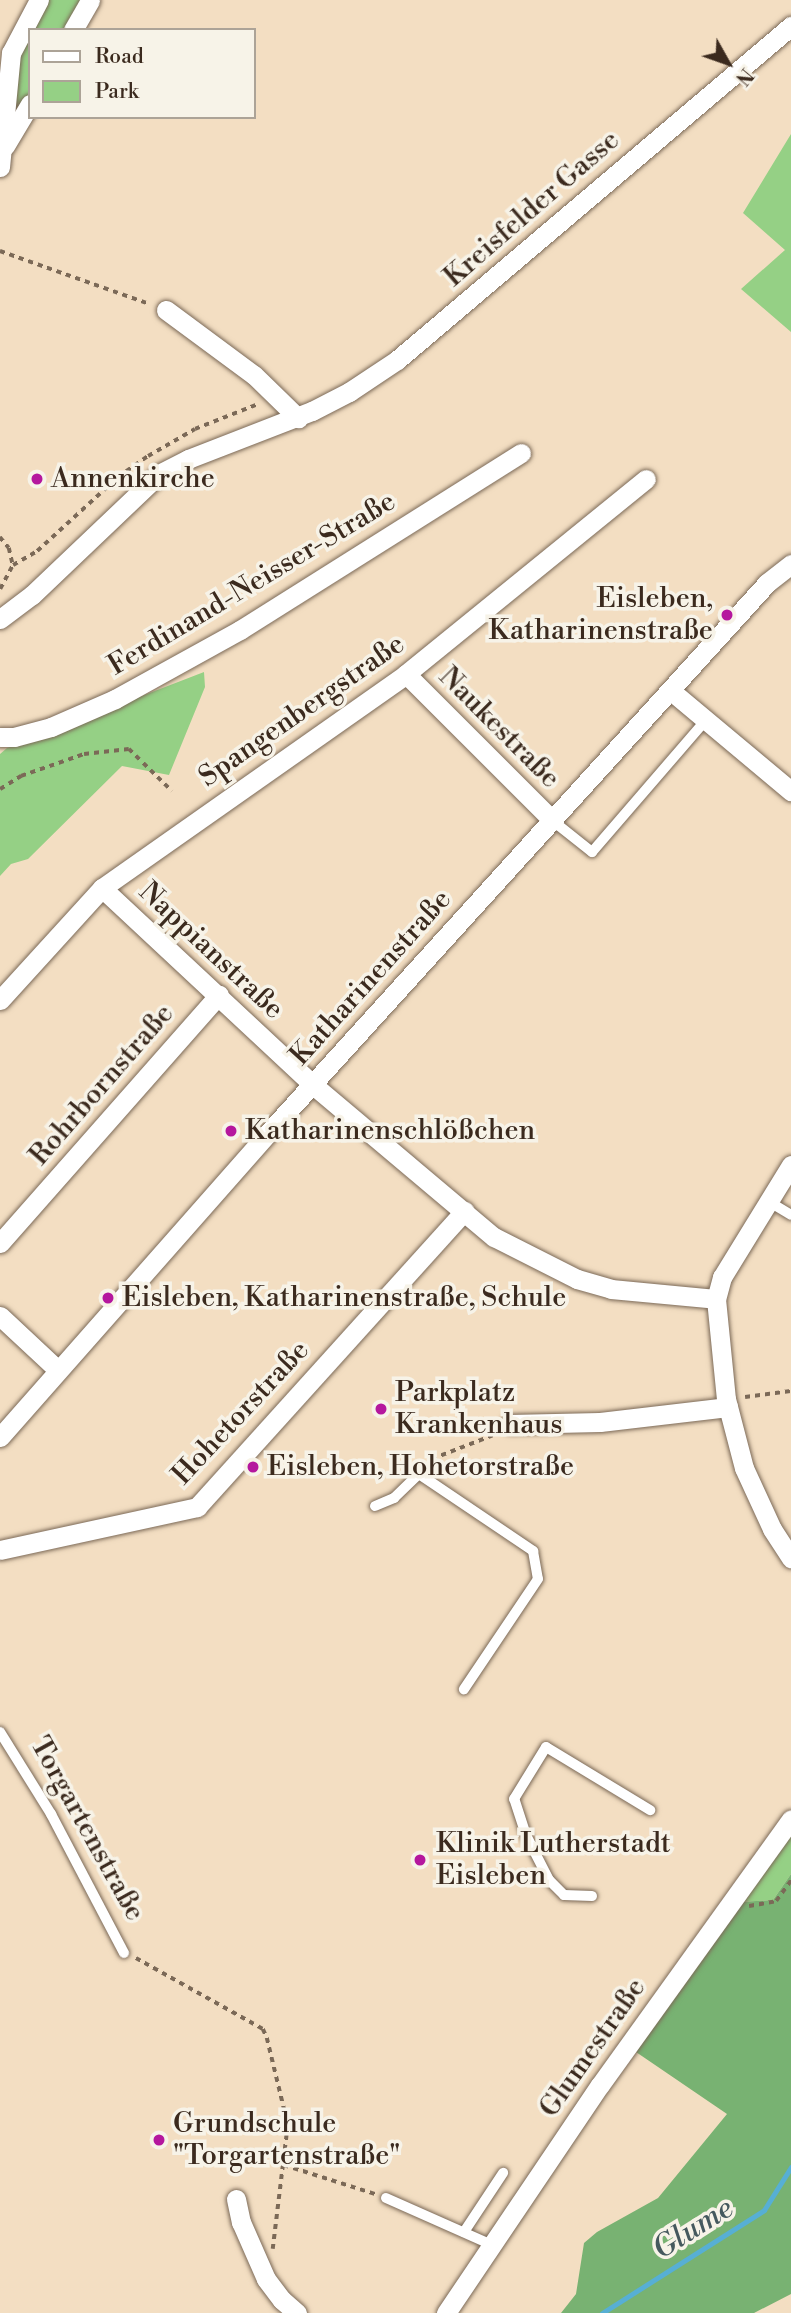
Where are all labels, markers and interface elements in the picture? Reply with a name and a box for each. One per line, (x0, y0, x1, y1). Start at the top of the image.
legend (28, 28, 256, 119)
north arrow (693, 28, 763, 98)
text: Road (95, 44, 144, 70)
text: N (730, 63, 758, 90)
text: Park (95, 79, 139, 105)
street label: Kreisfelder Gasse (437, 124, 627, 294)
place label: Annenkirche (51, 462, 215, 496)
marker: Annenkirche (29, 471, 45, 487)
street label: Ferdinand-Neisser-Straße (102, 485, 402, 683)
place label: Eisleben, Katharinenstraße (488, 582, 713, 648)
marker: Eisleben, Katharinenstraße (719, 607, 735, 623)
street label: Spangenbergstraße (193, 628, 411, 794)
street label: Naukestraße (431, 660, 567, 796)
street label: Nappianstraße (132, 875, 290, 1027)
street label: Katharinenstraße (283, 883, 459, 1073)
street label: Rohrbornstraße (23, 997, 181, 1173)
place label: Katharinenschlößchen (245, 1114, 535, 1148)
marker: Katharinenschlößchen (223, 1123, 239, 1139)
place label: Eisleben, Katharinenstraße, Schule (122, 1281, 566, 1315)
marker: Eisleben, Katharinenstraße, Schule (100, 1290, 116, 1306)
street label: Hohetorstraße (166, 1334, 316, 1492)
place label: Parkplatz Krankenhaus (395, 1376, 563, 1442)
marker: Parkplatz Krankenhaus (373, 1401, 389, 1417)
place label: Eisleben, Hohetorstraße (267, 1450, 574, 1484)
marker: Eisleben, Hohetorstraße (245, 1459, 261, 1475)
street label: Torgartenstraße (23, 1731, 151, 1927)
place label: Klinik Lutherstadt Eisleben (436, 1827, 671, 1893)
marker: Klinik Lutherstadt Eisleben (410, 1850, 430, 1870)
street label: Glumestraße (533, 1972, 653, 2124)
place label: Grundschule "Torgartenstraße" (173, 2107, 400, 2173)
marker: Grundschule "Torgartenstraße" (151, 2132, 167, 2148)
water label: Glume (646, 2191, 740, 2267)

